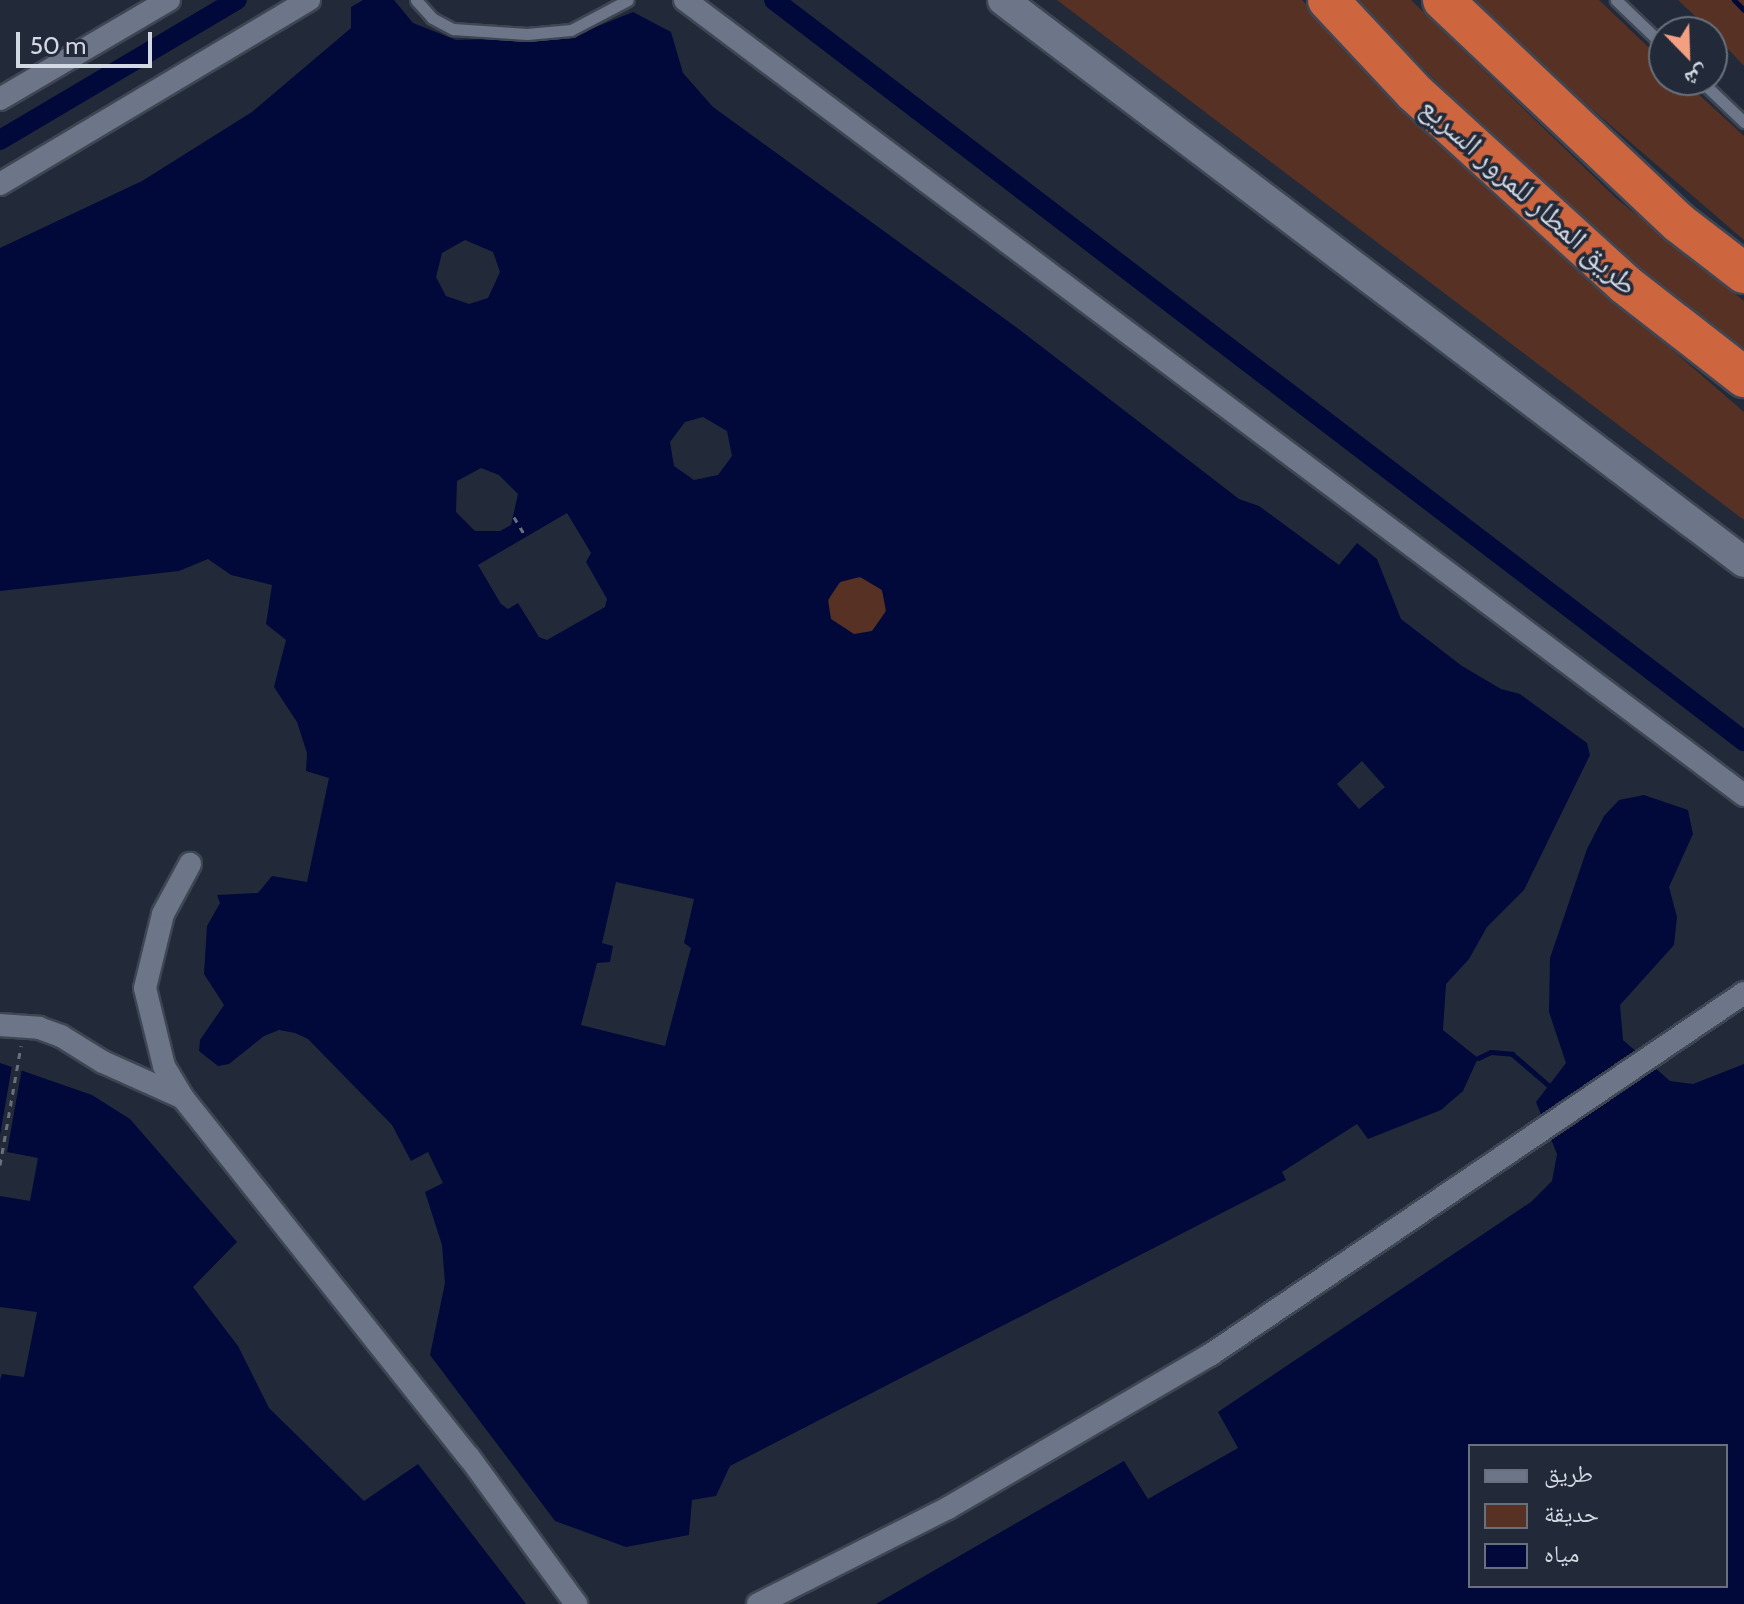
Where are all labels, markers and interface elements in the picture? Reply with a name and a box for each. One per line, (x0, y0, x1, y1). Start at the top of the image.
scale bar (20, 16, 156, 66)
north arrow (1648, 16, 1728, 96)
text: 50 m (30, 31, 86, 60)
text: ش (1681, 60, 1713, 94)
street label: طريق المطار للمرور السريع (1413, 89, 1645, 303)
legend (1468, 1444, 1728, 1588)
text: طريق (1544, 1459, 1593, 1488)
text: حديقة (1544, 1499, 1599, 1528)
text: مياه (1544, 1539, 1579, 1568)

